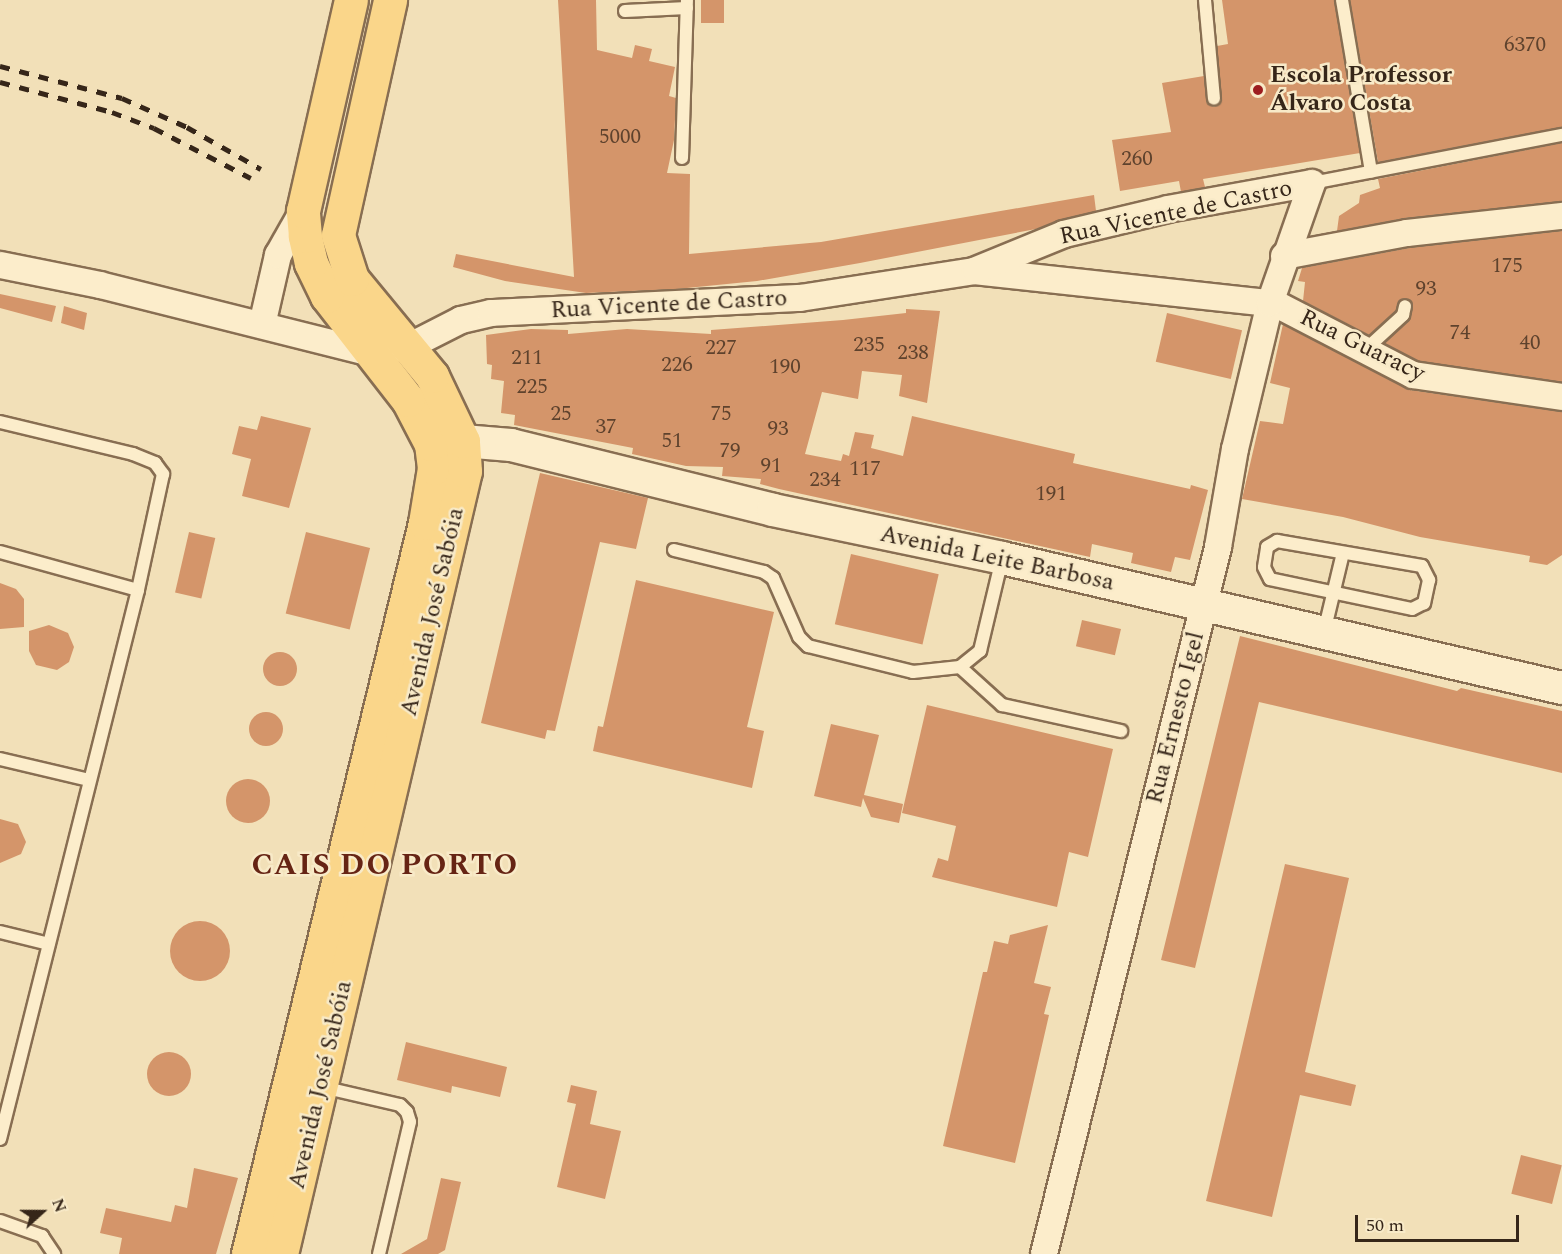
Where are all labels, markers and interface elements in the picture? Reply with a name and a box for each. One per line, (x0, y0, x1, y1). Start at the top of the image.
house number: 6370 (1504, 32, 1546, 58)
place label: Escola Professor Álvaro Costa (1270, 62, 1452, 118)
marker: Escola Professor Álvaro Costa (1251, 83, 1265, 97)
house number: 5000 (599, 124, 641, 150)
house number: 260 (1121, 146, 1153, 172)
street label: Rua Vicente de Castro (1057, 174, 1295, 252)
house number: 175 (1491, 253, 1523, 279)
house number: 93 (1416, 276, 1436, 302)
street label: Rua Vicente de Castro (550, 284, 788, 326)
street label: Rua Guaracy (1295, 303, 1429, 389)
house number: 74 (1450, 320, 1470, 346)
house number: 40 (1520, 330, 1540, 356)
house number: 235 (853, 332, 885, 358)
house number: 227 (705, 335, 737, 361)
house number: 238 (897, 340, 929, 366)
house number: 211 (511, 345, 543, 371)
house number: 226 (661, 352, 693, 378)
house number: 190 (769, 354, 801, 380)
house number: 225 (516, 374, 548, 400)
house number: 25 (551, 401, 571, 427)
house number: 75 (711, 401, 731, 427)
house number: 37 (596, 414, 616, 440)
house number: 93 (768, 416, 788, 442)
house number: 51 (662, 428, 682, 454)
house number: 79 (720, 438, 740, 464)
house number: 91 (761, 453, 781, 479)
house number: 117 (849, 456, 881, 482)
house number: 234 (809, 467, 841, 493)
house number: 191 (1035, 481, 1067, 507)
street label: Avenida José Sabóia (395, 505, 471, 719)
street label: Avenida Leite Barbosa (877, 520, 1117, 598)
street label: Rua Ernesto Igel (1141, 629, 1211, 807)
district label: CAIS DO PORTO (251, 847, 519, 883)
street label: Avenida José Sabóia (283, 978, 359, 1192)
north arrow (12, 1182, 72, 1242)
text: N (45, 1195, 72, 1216)
scale bar (1358, 1203, 1522, 1241)
text: 50 m (1366, 1212, 1404, 1239)

